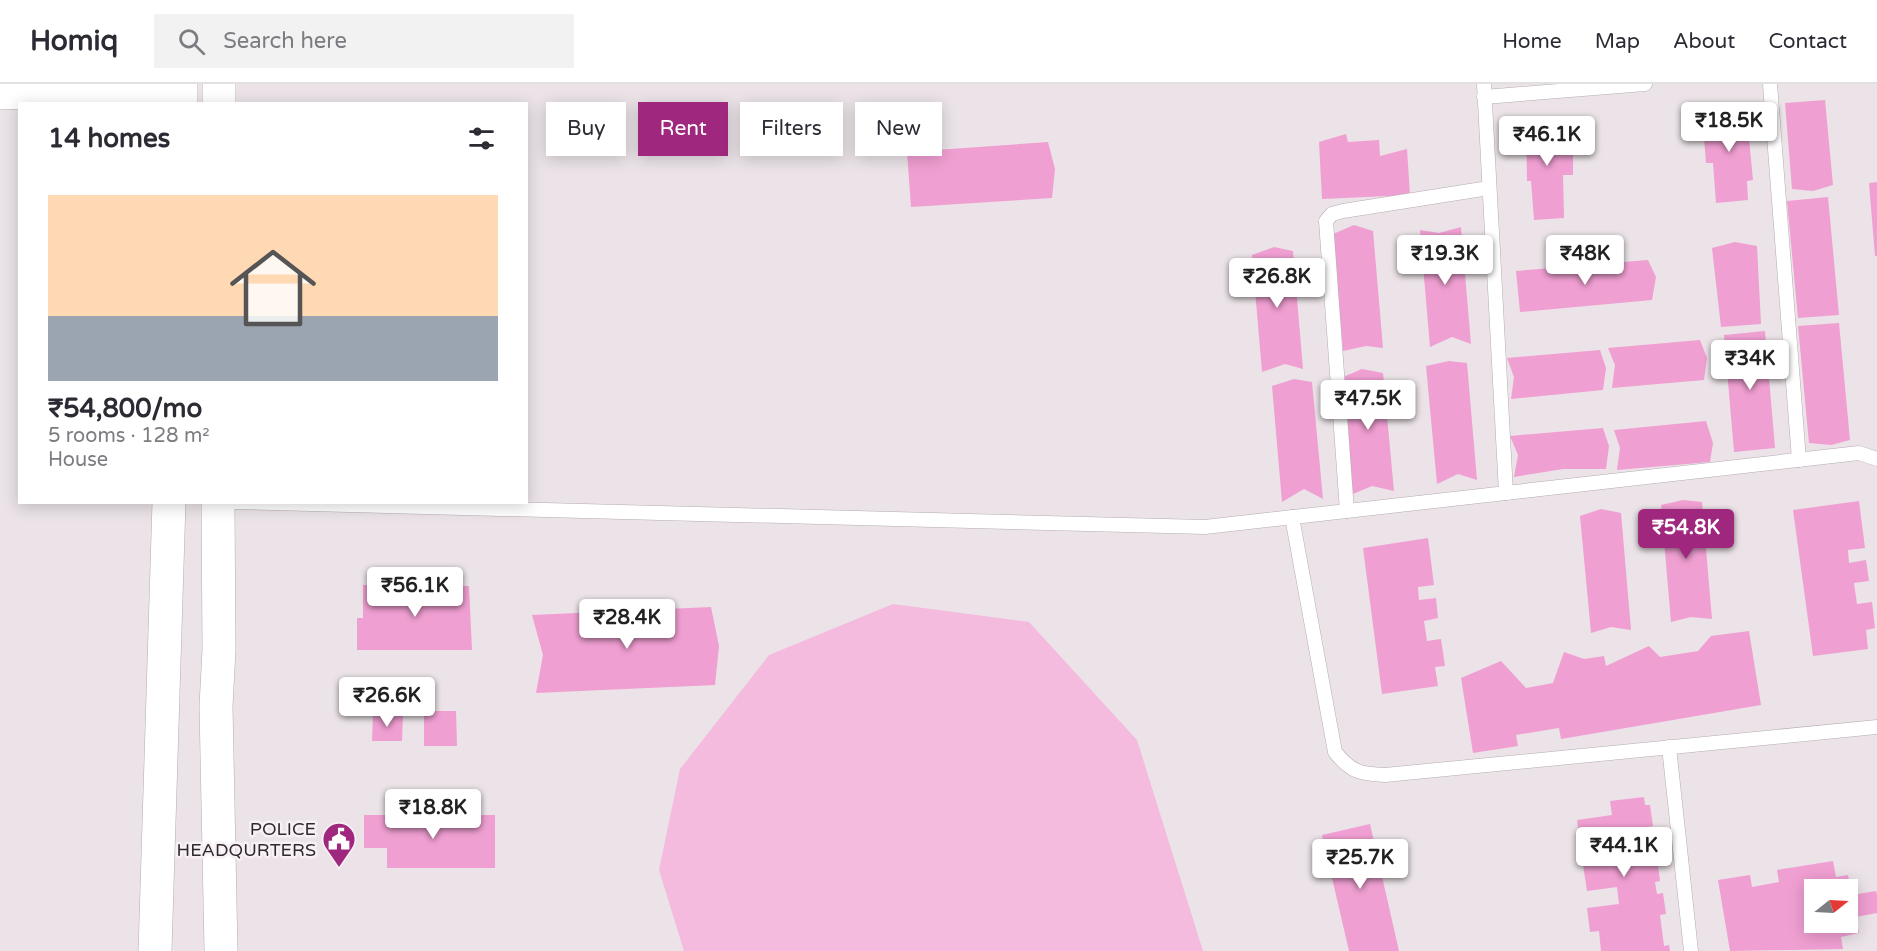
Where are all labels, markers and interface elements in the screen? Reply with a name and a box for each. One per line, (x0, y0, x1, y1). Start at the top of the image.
search box (154, 14, 574, 68)
text: Homiq (30, 24, 118, 58)
icon: search (175, 25, 208, 58)
text: Search here (223, 28, 347, 54)
text: Home (1502, 29, 1562, 54)
text: Map (1595, 29, 1640, 54)
text: About (1673, 29, 1735, 54)
text: Contact (1768, 29, 1847, 54)
chip: Buy (546, 102, 626, 156)
chip: Rent (638, 102, 728, 156)
chip: Filters (740, 102, 843, 156)
chip: New (855, 102, 942, 156)
pin: ₹18.5K (1680, 102, 1778, 153)
text: ₹18.5K (1695, 109, 1763, 133)
pin: ₹46.1K (1498, 116, 1596, 167)
icon: filters (465, 122, 498, 155)
text: 14 homes (48, 123, 170, 154)
text: ₹46.1K (1513, 123, 1581, 147)
icon: home (219, 234, 327, 342)
pin: ₹19.3K (1396, 235, 1494, 286)
pin: ₹48K (1549, 235, 1621, 286)
text: ₹19.3K (1411, 242, 1479, 266)
text: ₹48K (1560, 242, 1610, 266)
pin: ₹26.8K (1228, 258, 1326, 309)
text: ₹26.8K (1243, 265, 1311, 289)
pin: ₹34K (1714, 340, 1786, 391)
text: ₹34K (1725, 347, 1775, 371)
pin: ₹47.5K (1319, 380, 1417, 431)
text: ₹47.5K (1335, 387, 1401, 411)
text: ₹54,800/mo (48, 393, 202, 424)
text: 5 rooms · 128 m² (48, 424, 210, 448)
text: House (48, 448, 108, 472)
pin: ₹54.8K (1637, 509, 1735, 560)
text: ₹54.8K (1652, 516, 1720, 540)
pin: ₹56.1K (366, 567, 464, 618)
text: ₹56.1K (381, 574, 449, 598)
pin: ₹28.4K (578, 599, 676, 650)
text: ₹28.4K (593, 606, 661, 630)
pin: ₹26.6K (338, 677, 436, 728)
text: ₹26.6K (353, 684, 421, 708)
pin: ₹18.8K (384, 789, 482, 840)
text: ₹18.8K (399, 796, 467, 820)
place label: POLICE HEADQURTERS (177, 818, 316, 861)
public building icon: POLICE HEADQURTERS (321, 821, 357, 868)
pin: ₹44.1K (1575, 827, 1673, 878)
text: ₹44.1K (1590, 834, 1658, 858)
pin: ₹25.7K (1311, 839, 1409, 890)
text: ₹25.7K (1326, 846, 1394, 870)
north arrow (1804, 879, 1858, 933)
map controls (1804, 879, 1858, 933)

